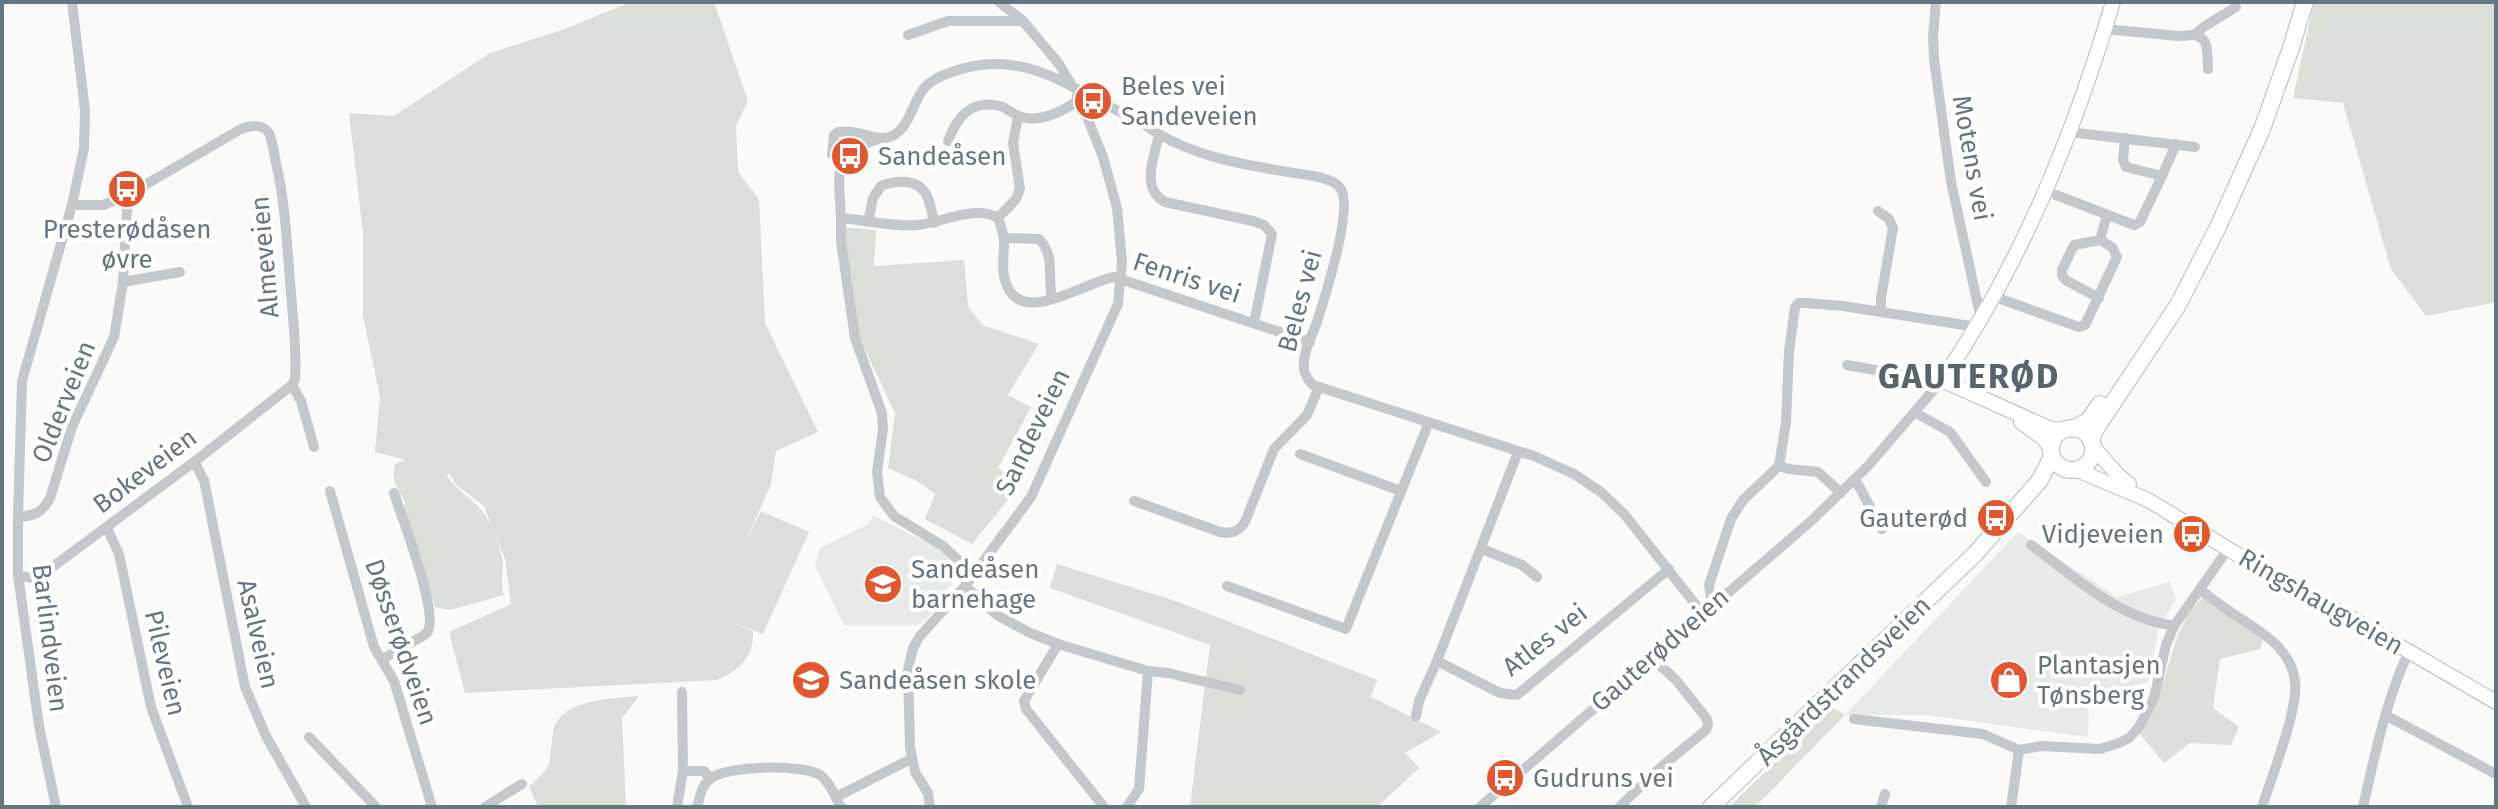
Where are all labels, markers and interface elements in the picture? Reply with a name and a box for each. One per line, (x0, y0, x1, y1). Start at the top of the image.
place label: Beles vei Sandeveien (1121, 71, 1258, 132)
bus stop icon: Beles vei Sandeveien (1072, 80, 1114, 122)
street label: Motens vei (1946, 93, 1998, 223)
bus stop icon: Sandeåsen (829, 135, 871, 177)
place label: Sandeåsen (878, 141, 1006, 172)
bus stop icon: Presterødåsen øvre (106, 168, 148, 210)
street label: Almeveien (244, 195, 286, 319)
place label: Presterødåsen øvre (43, 214, 211, 275)
street label: Fenris vei (1129, 246, 1245, 310)
street label: Beles vei (1271, 246, 1329, 356)
street label: Olderveien (25, 336, 103, 468)
district label: GAUTERØD (1878, 356, 2060, 397)
street label: Sandeveien (989, 364, 1077, 500)
street label: Bokeveien (87, 422, 203, 520)
bus stop icon: Gauterød (1975, 497, 2017, 539)
place label: Gauterød (1859, 503, 1968, 534)
bus stop icon: Vidjeveien (2171, 513, 2213, 555)
place label: Vidjeveien (2042, 519, 2164, 550)
street label: Ringshaugveien (2233, 542, 2409, 662)
place label: Sandeåsen barnehage (911, 554, 1039, 615)
street label: Døsserødveien (358, 555, 444, 729)
street label: Barlindveien (26, 562, 74, 714)
school or university icon: Sandeåsen barnehage (862, 563, 904, 605)
street label: Asalveien (230, 576, 286, 692)
street label: Gauterødveien (1585, 582, 1735, 718)
street label: Åsgårdstrandsveien (1749, 589, 1937, 772)
street label: Atles vei (1496, 597, 1594, 683)
street label: Pileveien (138, 607, 192, 719)
place label: Plantasjen Tønsberg (2037, 650, 2161, 711)
school or university icon: Sandeåsen skole (790, 659, 832, 701)
shop icon: Plantasjen Tønsberg (1988, 659, 2030, 701)
place label: Sandeåsen skole (839, 665, 1036, 696)
bus stop icon: Gudruns vei (1484, 757, 1526, 799)
place label: Gudruns vei (1533, 763, 1674, 794)

